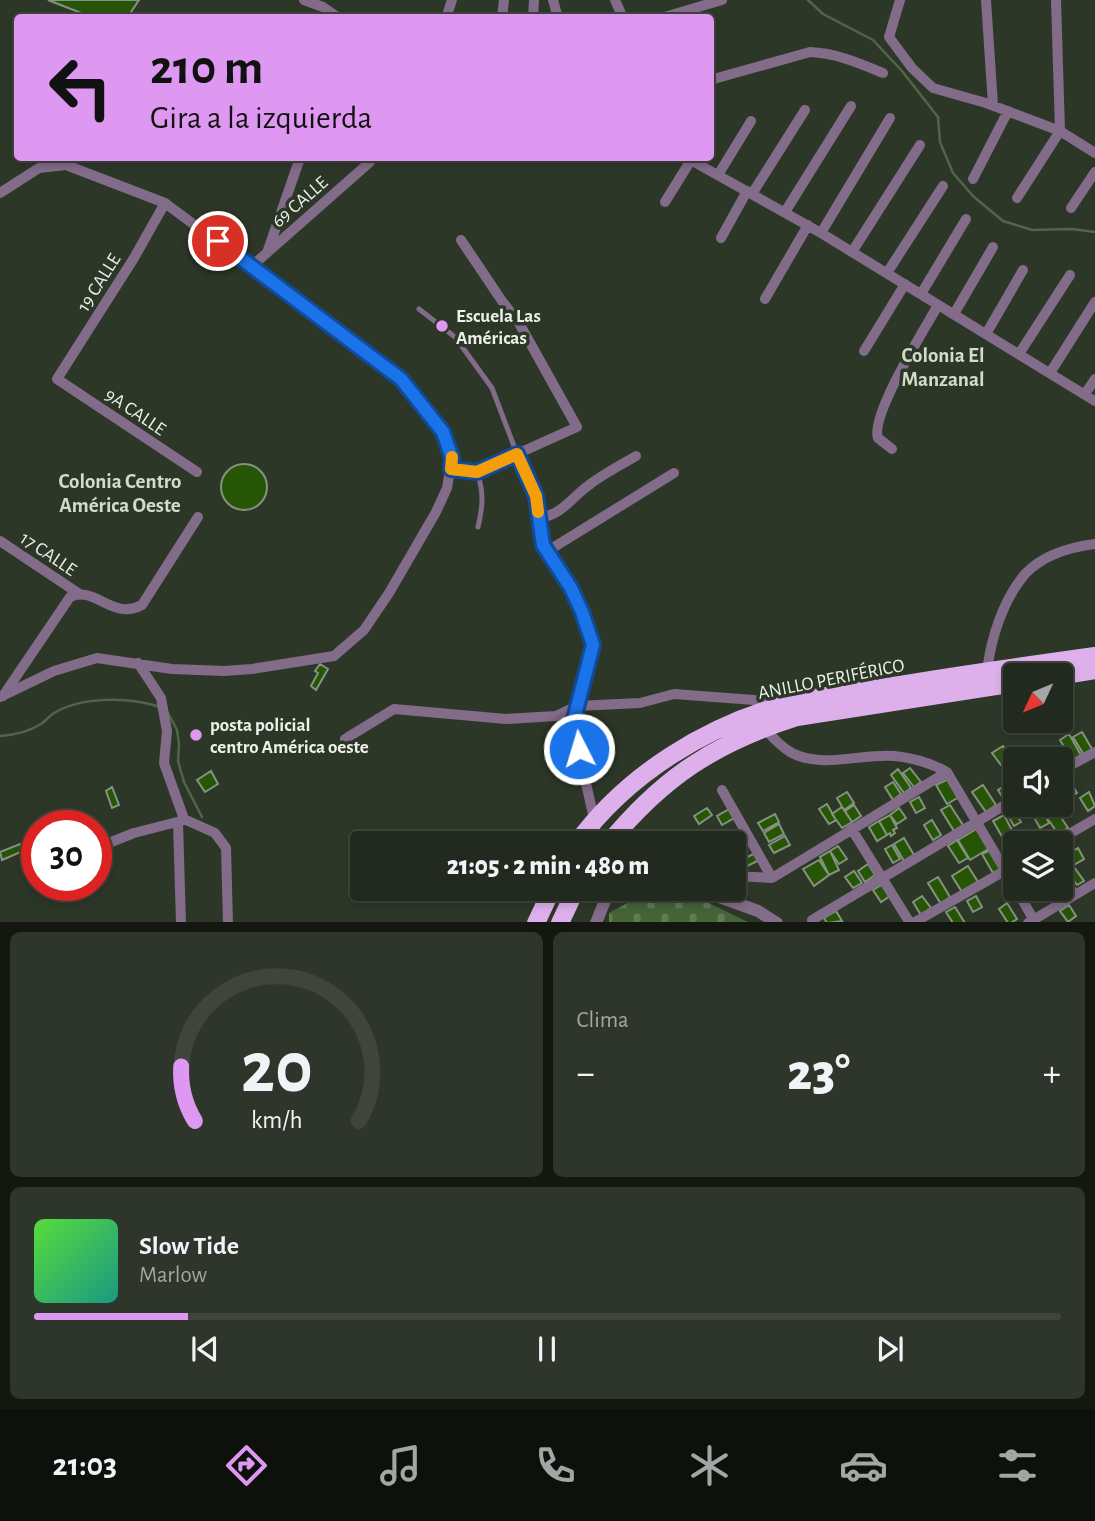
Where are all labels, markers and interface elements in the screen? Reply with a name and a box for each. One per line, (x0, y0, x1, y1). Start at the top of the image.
icon: left (35, 42, 126, 133)
text: 210 m (150, 44, 263, 93)
text: Gira a la izquierda (150, 102, 372, 134)
street label: 69 CALLE (269, 173, 331, 231)
pin (188, 211, 248, 271)
icon: arrive (199, 222, 237, 260)
street label: 19 CALLE (74, 250, 124, 315)
place label: Escuela Las Américas (456, 307, 541, 348)
marker: Escuela Las Américas (434, 318, 450, 334)
district label: Colonia El Manzanal (901, 345, 985, 390)
street label: 9A CALLE (101, 385, 169, 439)
district label: Colonia Centro América Oeste (59, 471, 181, 516)
street label: 17 CALLE (17, 529, 80, 580)
street label: ANILLO PERIFÉRICO (756, 654, 906, 703)
north arrow (1003, 663, 1073, 733)
map controls (1003, 663, 1073, 901)
position arrow (542, 712, 616, 786)
place label: posta policial centro América oeste (210, 716, 369, 757)
marker: posta policial centro América oeste (188, 727, 204, 743)
button: sound (1003, 747, 1073, 817)
speed limit sign: 30 (21, 810, 112, 901)
button: layers (1003, 831, 1073, 901)
text: 21:05 · 2 min · 480 m (447, 853, 649, 879)
text: Clima (577, 1009, 629, 1032)
text: 20 (240, 1033, 312, 1106)
text: 23° (787, 1047, 850, 1099)
text: − (577, 1055, 595, 1093)
text: + (1043, 1055, 1061, 1093)
text: km/h (250, 1107, 302, 1132)
text: Slow Tide (139, 1233, 239, 1259)
text: Marlow (139, 1264, 207, 1287)
icon: previous (186, 1330, 224, 1368)
icon: pause (528, 1330, 566, 1368)
icon: next (871, 1330, 909, 1368)
icon: directions (222, 1441, 271, 1490)
icon: music (376, 1441, 425, 1490)
icon: phone (531, 1441, 580, 1490)
icon: climate (685, 1441, 734, 1490)
icon: car (839, 1441, 888, 1490)
icon: filters (993, 1441, 1042, 1490)
text: 21:03 (53, 1449, 117, 1481)

